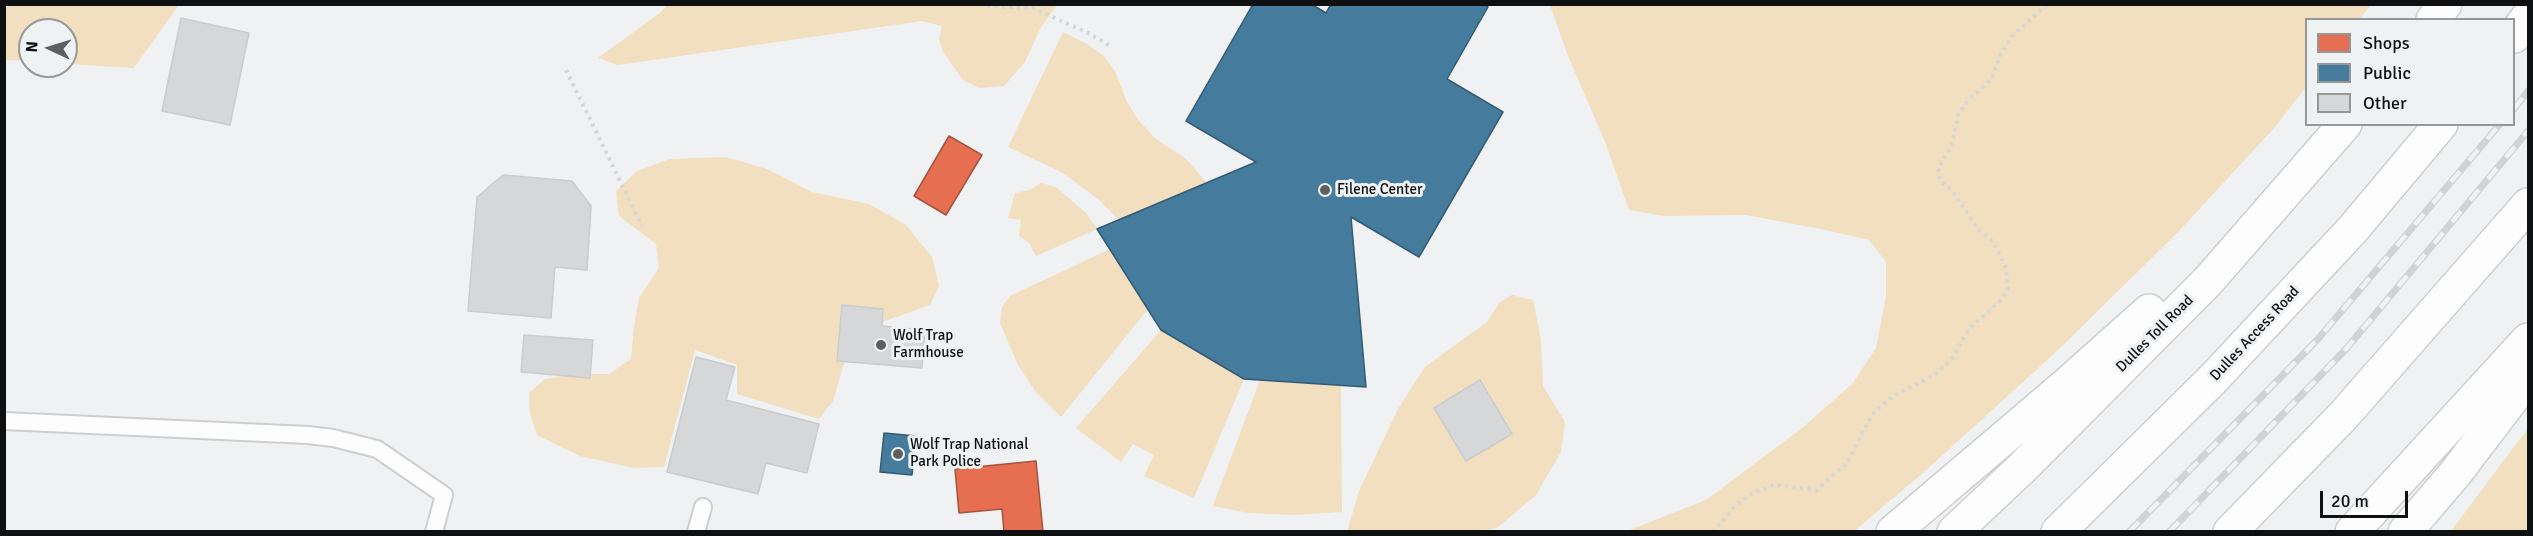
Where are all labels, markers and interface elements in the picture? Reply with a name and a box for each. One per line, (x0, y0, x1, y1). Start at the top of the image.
north arrow (18, 18, 78, 78)
legend (2305, 18, 2515, 126)
text: Shops (2363, 32, 2410, 54)
text: N (22, 41, 42, 53)
text: Public (2363, 62, 2411, 84)
text: Other (2363, 92, 2407, 114)
place label: Filene Center (1337, 181, 1422, 199)
marker: Filene Center (1318, 183, 1332, 197)
street label: Dulles Access Road (2207, 283, 2303, 385)
street label: Dulles Toll Road (2113, 292, 2197, 376)
place label: Wolf Trap Farmhouse (893, 327, 964, 362)
marker: Wolf Trap Farmhouse (874, 338, 888, 352)
place label: Wolf Trap National Park Police (910, 436, 1029, 471)
marker: Wolf Trap National Park Police (891, 447, 905, 461)
scale bar (2323, 479, 2412, 517)
text: 20 m (2331, 490, 2369, 512)

